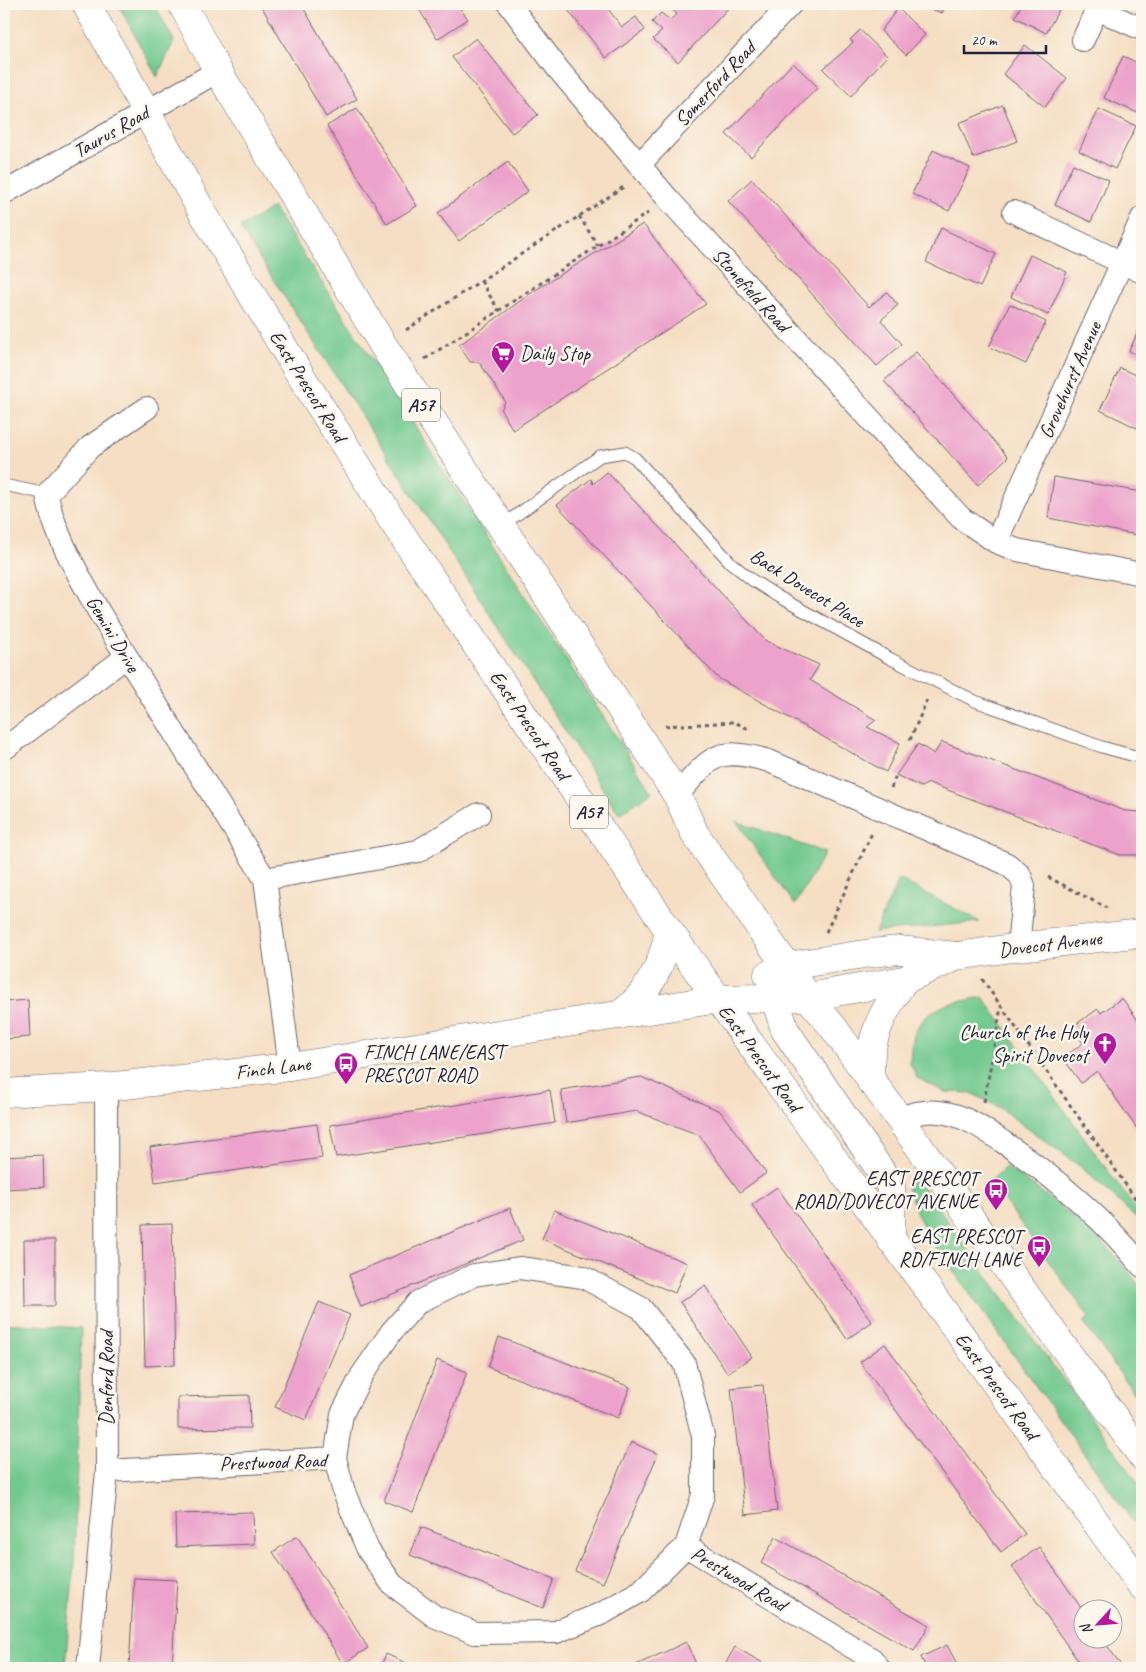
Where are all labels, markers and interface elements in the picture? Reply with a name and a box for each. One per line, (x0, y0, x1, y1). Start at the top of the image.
scale bar (964, 22, 1046, 54)
text: 20 m (971, 31, 998, 50)
street label: Somerford Road (669, 34, 763, 132)
street label: Taurus Road (69, 99, 156, 164)
street label: Stonefield Road (707, 243, 797, 340)
street label: Grovehurst Avenue (1033, 316, 1107, 442)
street label: East Prescot Road (264, 326, 354, 449)
supermarket icon: Daily Stop (490, 340, 516, 374)
place label: Daily Stop (520, 341, 591, 366)
road number: A57 (402, 388, 440, 422)
street label: Back Dovecot Place (745, 543, 870, 634)
street label: Gemini Drive (81, 591, 146, 678)
street label: East Prescot Road (484, 666, 577, 787)
road number: A57 (570, 796, 608, 829)
street label: Dovecot Avenue (997, 925, 1104, 963)
street label: East Prescot Road (713, 1000, 809, 1119)
place label: Church of the Holy Spirit Dovecot (960, 1020, 1091, 1068)
church icon: Church of the Holy Spirit Dovecot (1092, 1031, 1118, 1065)
place label: FINCH LANE/EAST PRESCOT ROAD (364, 1040, 509, 1088)
street label: Finch Lane (234, 1051, 313, 1085)
bus stop icon: FINCH LANE/EAST PRESCOT ROAD (333, 1051, 359, 1085)
place label: EAST PRESCOT ROAD/DOVECOT AVENUE (794, 1166, 982, 1214)
bus stop icon: EAST PRESCOT ROAD/DOVECOT AVENUE (983, 1177, 1009, 1211)
place label: EAST PRESCOT RD/FINCH LANE (899, 1224, 1026, 1272)
bus stop icon: EAST PRESCOT RD/FINCH LANE (1026, 1234, 1052, 1268)
street label: Denford Road (94, 1328, 119, 1425)
street label: East Prescot Road (950, 1328, 1046, 1447)
street label: Prestwood Road (219, 1448, 330, 1476)
street label: Prestwood Road (687, 1541, 794, 1619)
north arrow (1074, 1600, 1124, 1650)
text: N (1076, 1620, 1096, 1637)

